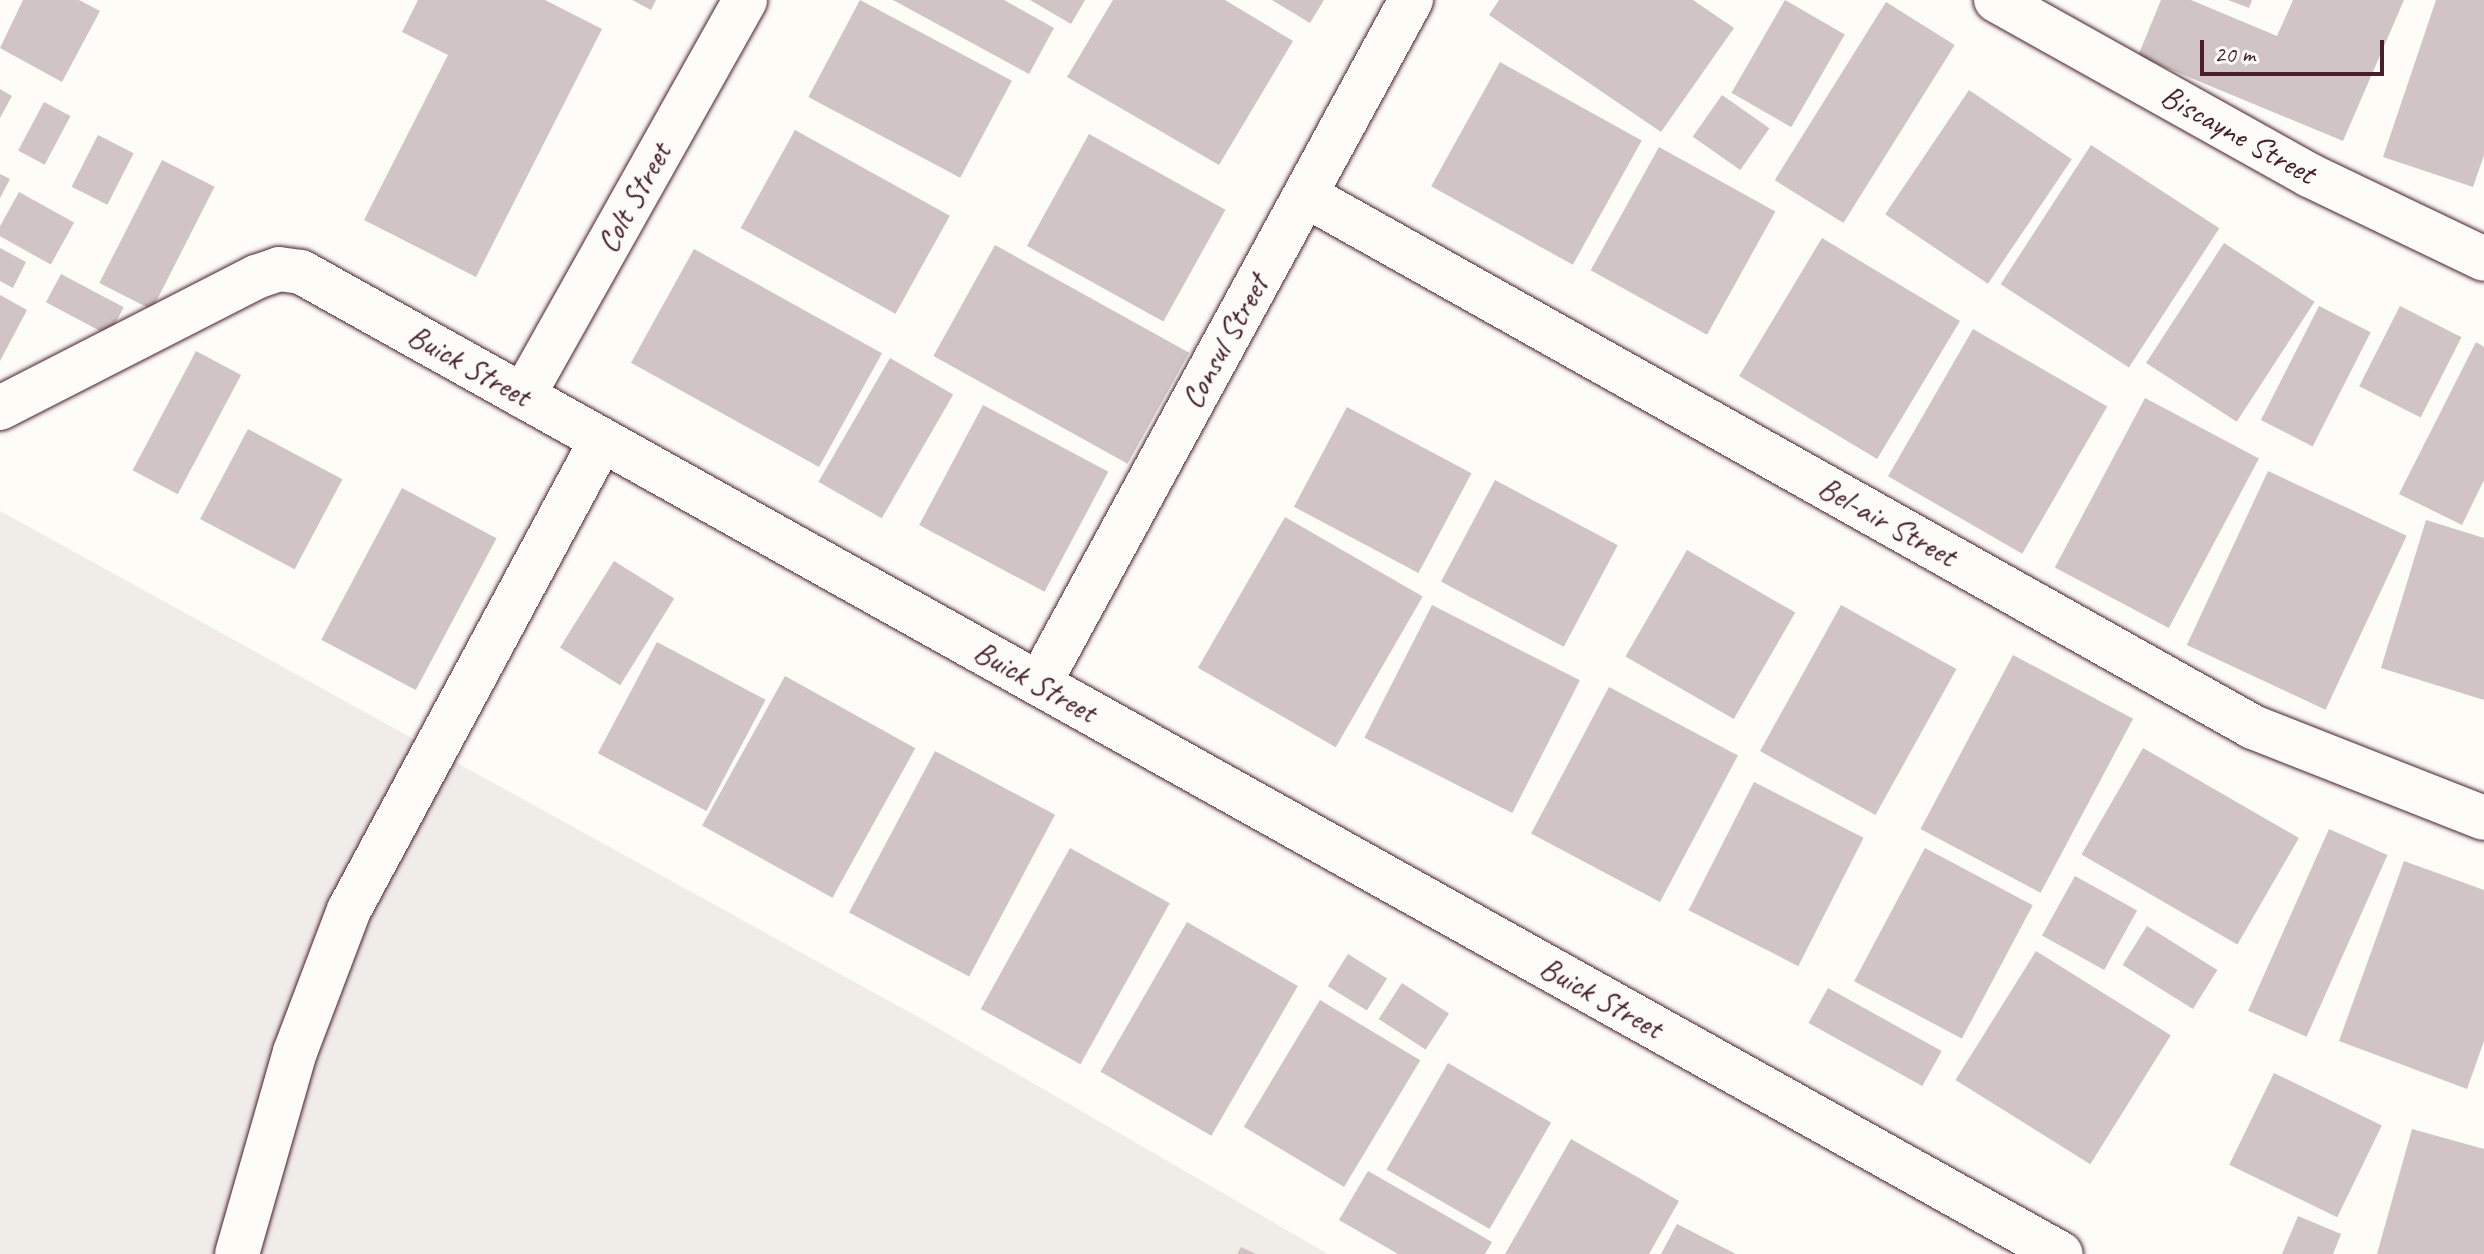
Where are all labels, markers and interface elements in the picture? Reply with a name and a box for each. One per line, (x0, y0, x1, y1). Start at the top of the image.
scale bar (2204, 24, 2388, 74)
text: 20 m (2214, 39, 2255, 69)
street label: Biscayne Street (2154, 77, 2322, 193)
street label: Colt Street (588, 136, 680, 260)
street label: Consul Street (1173, 269, 1277, 415)
street label: Buick Street (401, 316, 537, 416)
street label: Bel-air Street (1811, 468, 1963, 576)
street label: Buick Street (967, 632, 1103, 732)
street label: Buick Street (1533, 948, 1669, 1048)

